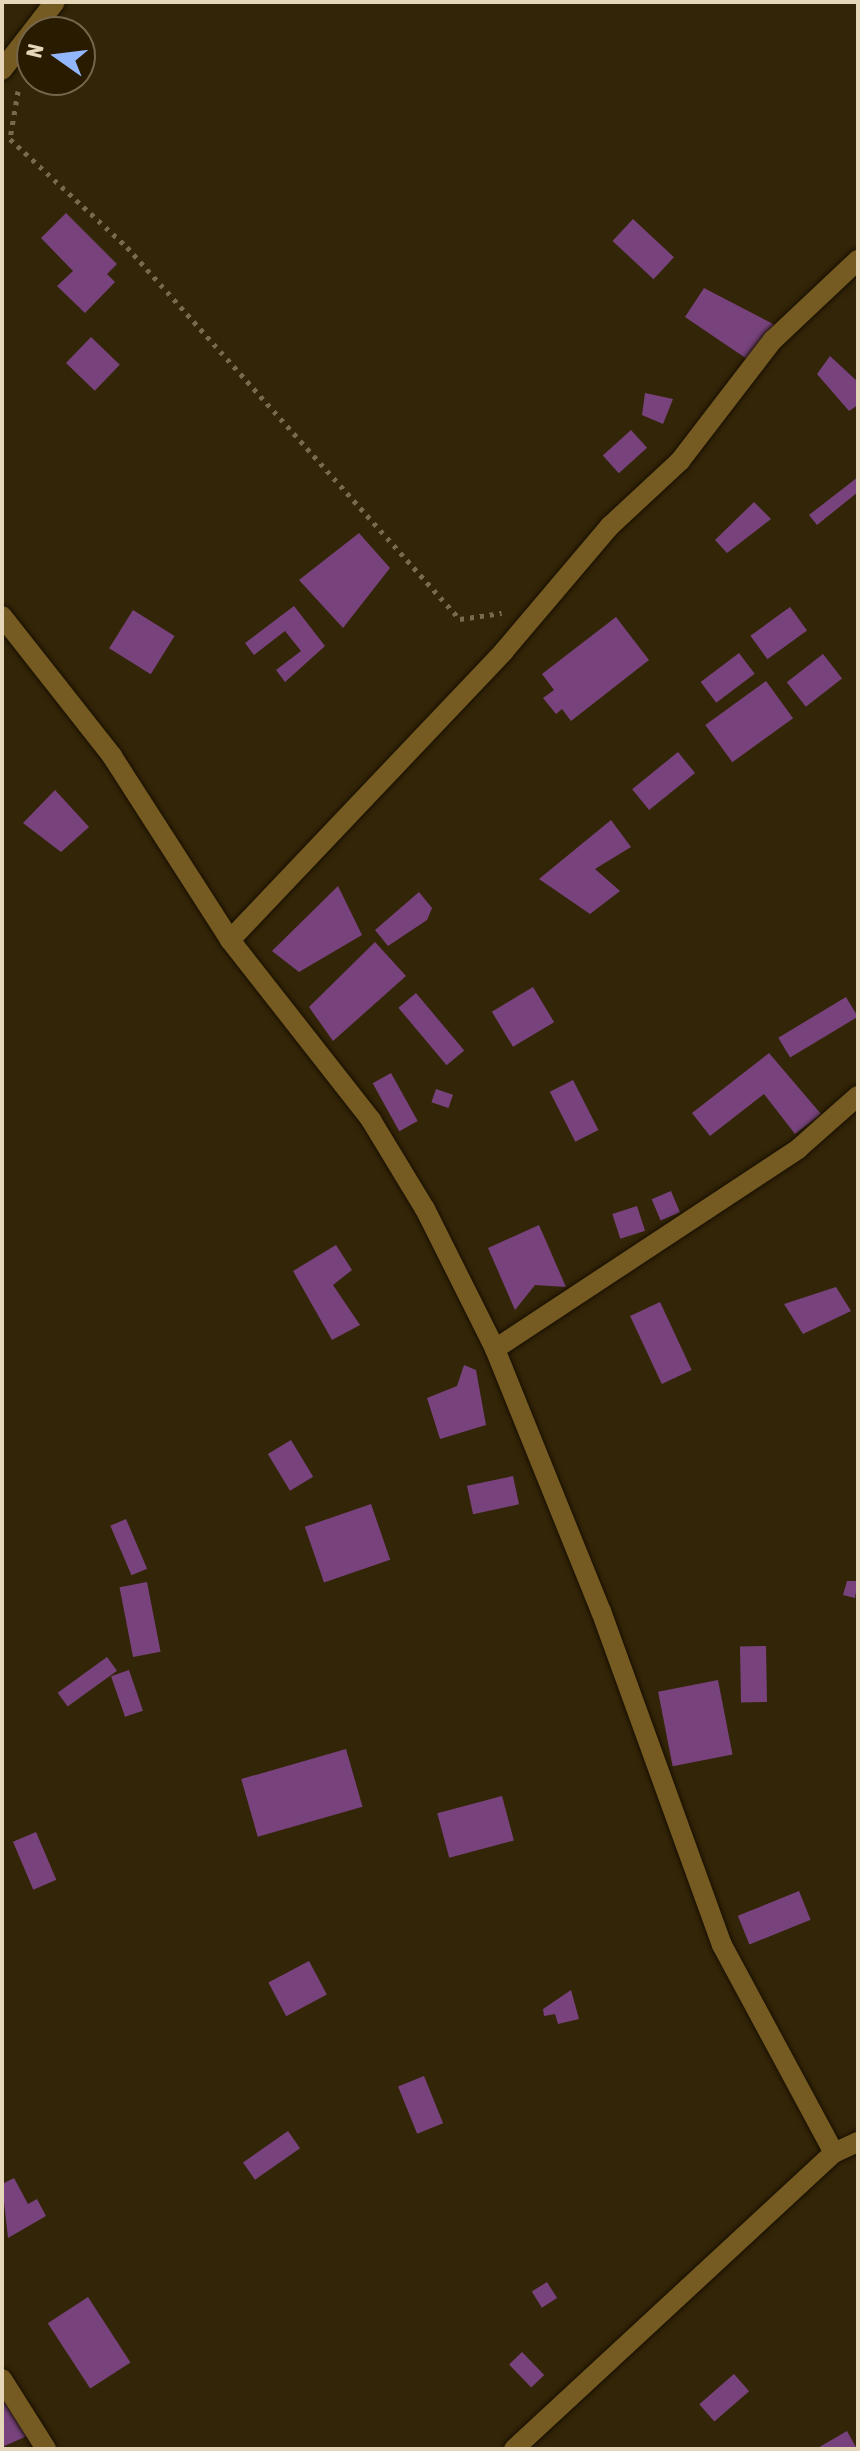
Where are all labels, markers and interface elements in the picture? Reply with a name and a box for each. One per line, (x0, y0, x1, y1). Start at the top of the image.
north arrow (16, 16, 96, 96)
text: N (20, 41, 49, 60)

